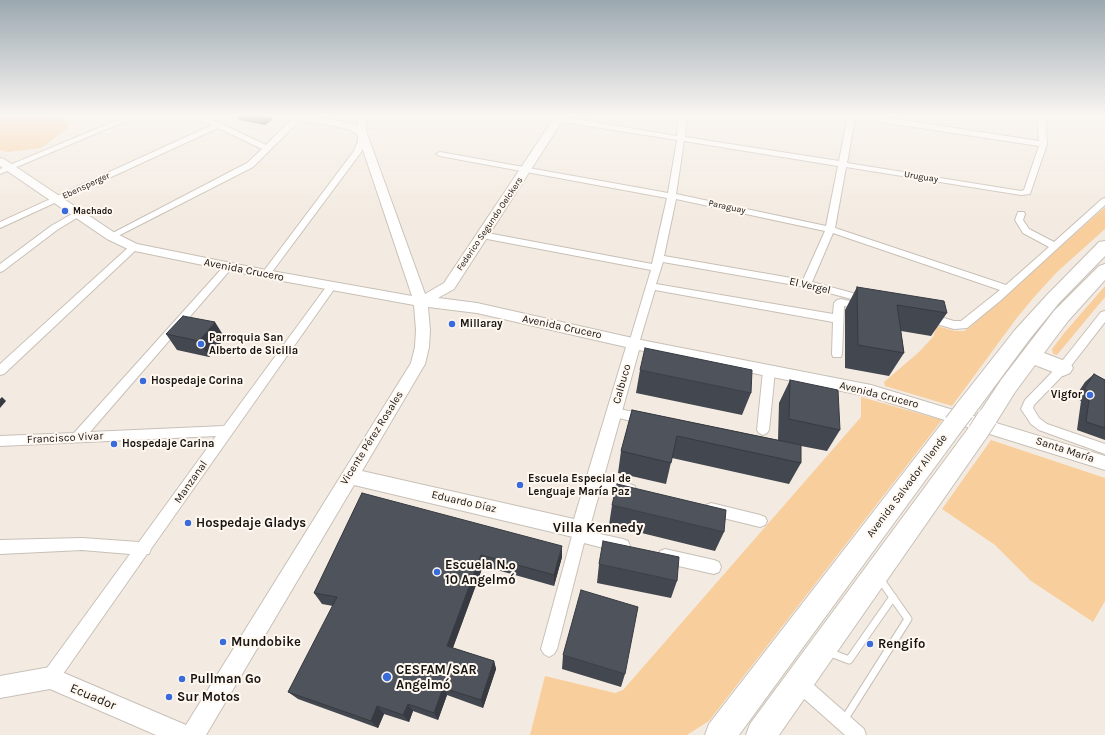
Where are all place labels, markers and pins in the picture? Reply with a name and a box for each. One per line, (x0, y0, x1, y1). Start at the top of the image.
marker: Machado (60, 206, 70, 216)
place label: Machado (73, 206, 112, 216)
place label: Millaray (460, 317, 503, 331)
marker: Millaray (447, 319, 457, 329)
place label: Parroquia San Alberto de Sicilia (209, 331, 298, 357)
marker: Parroquia San Alberto de Sicilia (196, 339, 206, 349)
place label: Hospedaje Corina (151, 374, 243, 388)
marker: Hospedaje Corina (138, 376, 148, 386)
place label: Vigfor (1051, 388, 1082, 402)
marker: Vigfor (1085, 390, 1095, 400)
place label: Hospedaje Carina (122, 437, 214, 451)
marker: Hospedaje Carina (109, 439, 119, 449)
place label: Escuela Especial de Lenguaje María Paz (528, 472, 631, 498)
marker: Escuela Especial de Lenguaje María Paz (515, 480, 525, 490)
place label: Hospedaje Gladys (196, 515, 306, 531)
marker: Hospedaje Gladys (183, 518, 193, 528)
place label: Escuela N.º 10 Angelmó (445, 557, 516, 588)
marker: Escuela N.º 10 Angelmó (432, 567, 442, 577)
place label: Mundobike (231, 634, 301, 650)
place label: Rengifo (878, 636, 925, 652)
marker: Mundobike (218, 637, 228, 647)
marker: Rengifo (865, 639, 875, 649)
place label: CESFAM/SAR Angelmó (396, 662, 477, 693)
place label: Pullman Go (190, 671, 261, 687)
marker: CESFAM/SAR Angelmó (381, 671, 393, 683)
marker: Pullman Go (177, 674, 187, 684)
place label: Sur Motos (177, 689, 240, 705)
marker: Sur Motos (164, 692, 174, 702)

